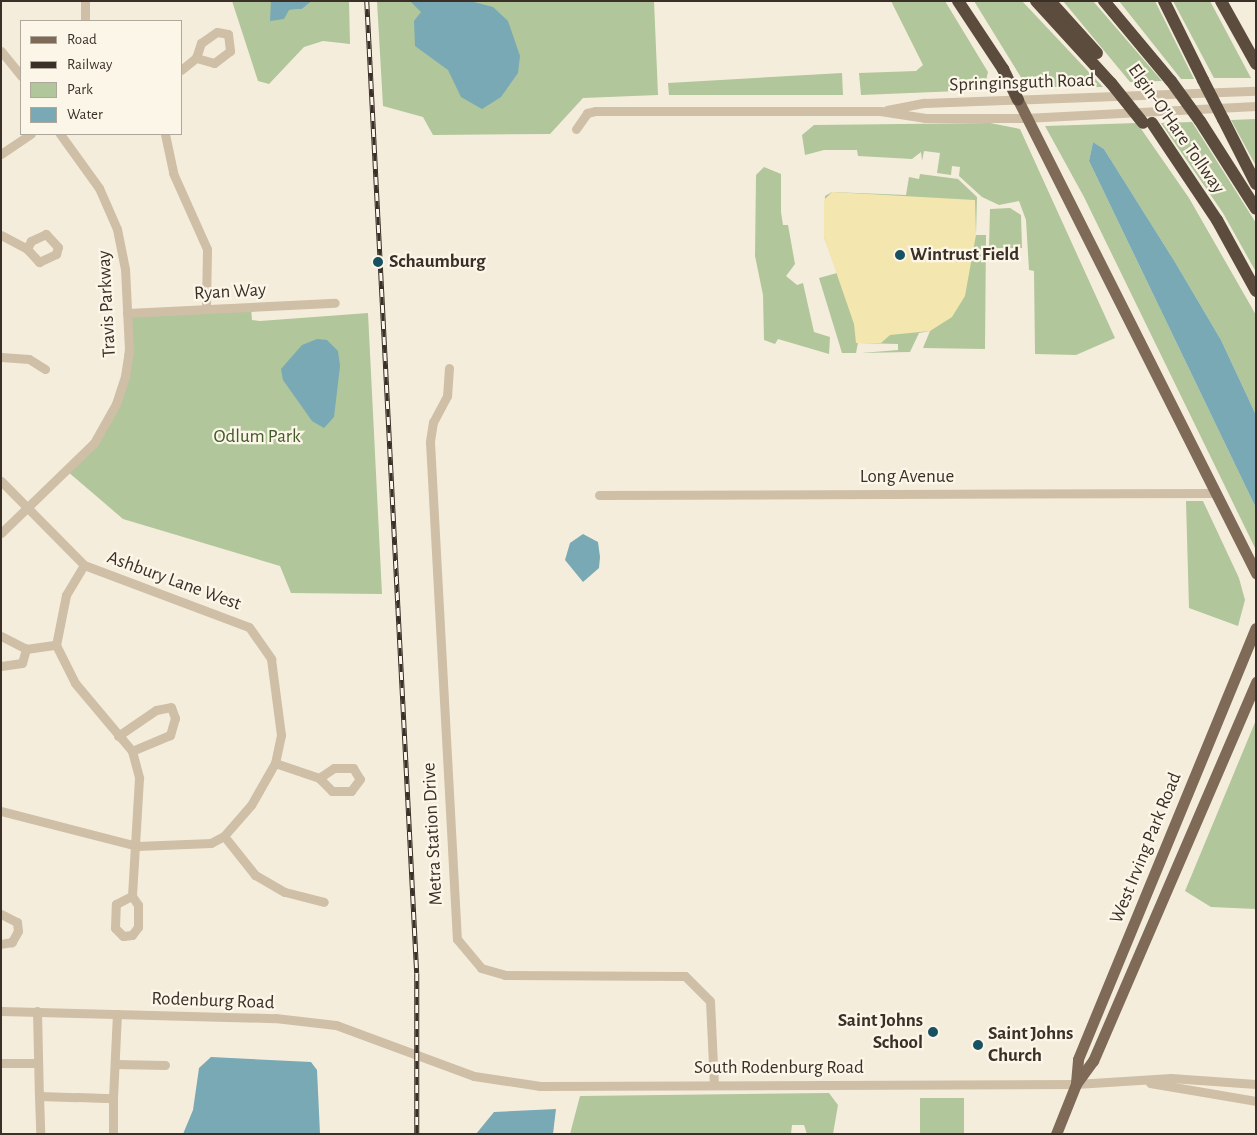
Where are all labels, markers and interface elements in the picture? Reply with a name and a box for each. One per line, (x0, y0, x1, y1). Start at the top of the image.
legend (20, 20, 182, 135)
text: Road (67, 32, 97, 47)
text: Railway (67, 57, 112, 72)
street label: Elgin-O'Hare Tollway (1123, 60, 1229, 198)
street label: Springinsguth Road (949, 69, 1095, 97)
text: Park (67, 82, 93, 97)
text: Water (67, 107, 103, 122)
place label: Wintrust Field (910, 244, 1019, 266)
marker: Wintrust Field (894, 249, 906, 261)
street label: Travis Parkway (93, 250, 121, 358)
place label: Schaumburg (389, 251, 486, 273)
marker: Schaumburg (371, 255, 385, 269)
street label: Ryan Way (193, 279, 267, 305)
park label: Odlum Park (213, 426, 301, 448)
street label: Long Avenue (860, 466, 954, 488)
street label: Ashbury Lane West (104, 546, 244, 616)
street label: Metra Station Drive (418, 762, 448, 906)
street label: West Irving Park Road (1105, 769, 1187, 927)
street label: Rodenburg Road (151, 987, 275, 1015)
place label: Saint Johns School (838, 1010, 923, 1054)
place label: Saint Johns Church (988, 1023, 1073, 1067)
marker: Saint Johns School (927, 1026, 939, 1038)
marker: Saint Johns Church (972, 1039, 984, 1051)
street label: South Rodenburg Road (694, 1057, 864, 1079)

